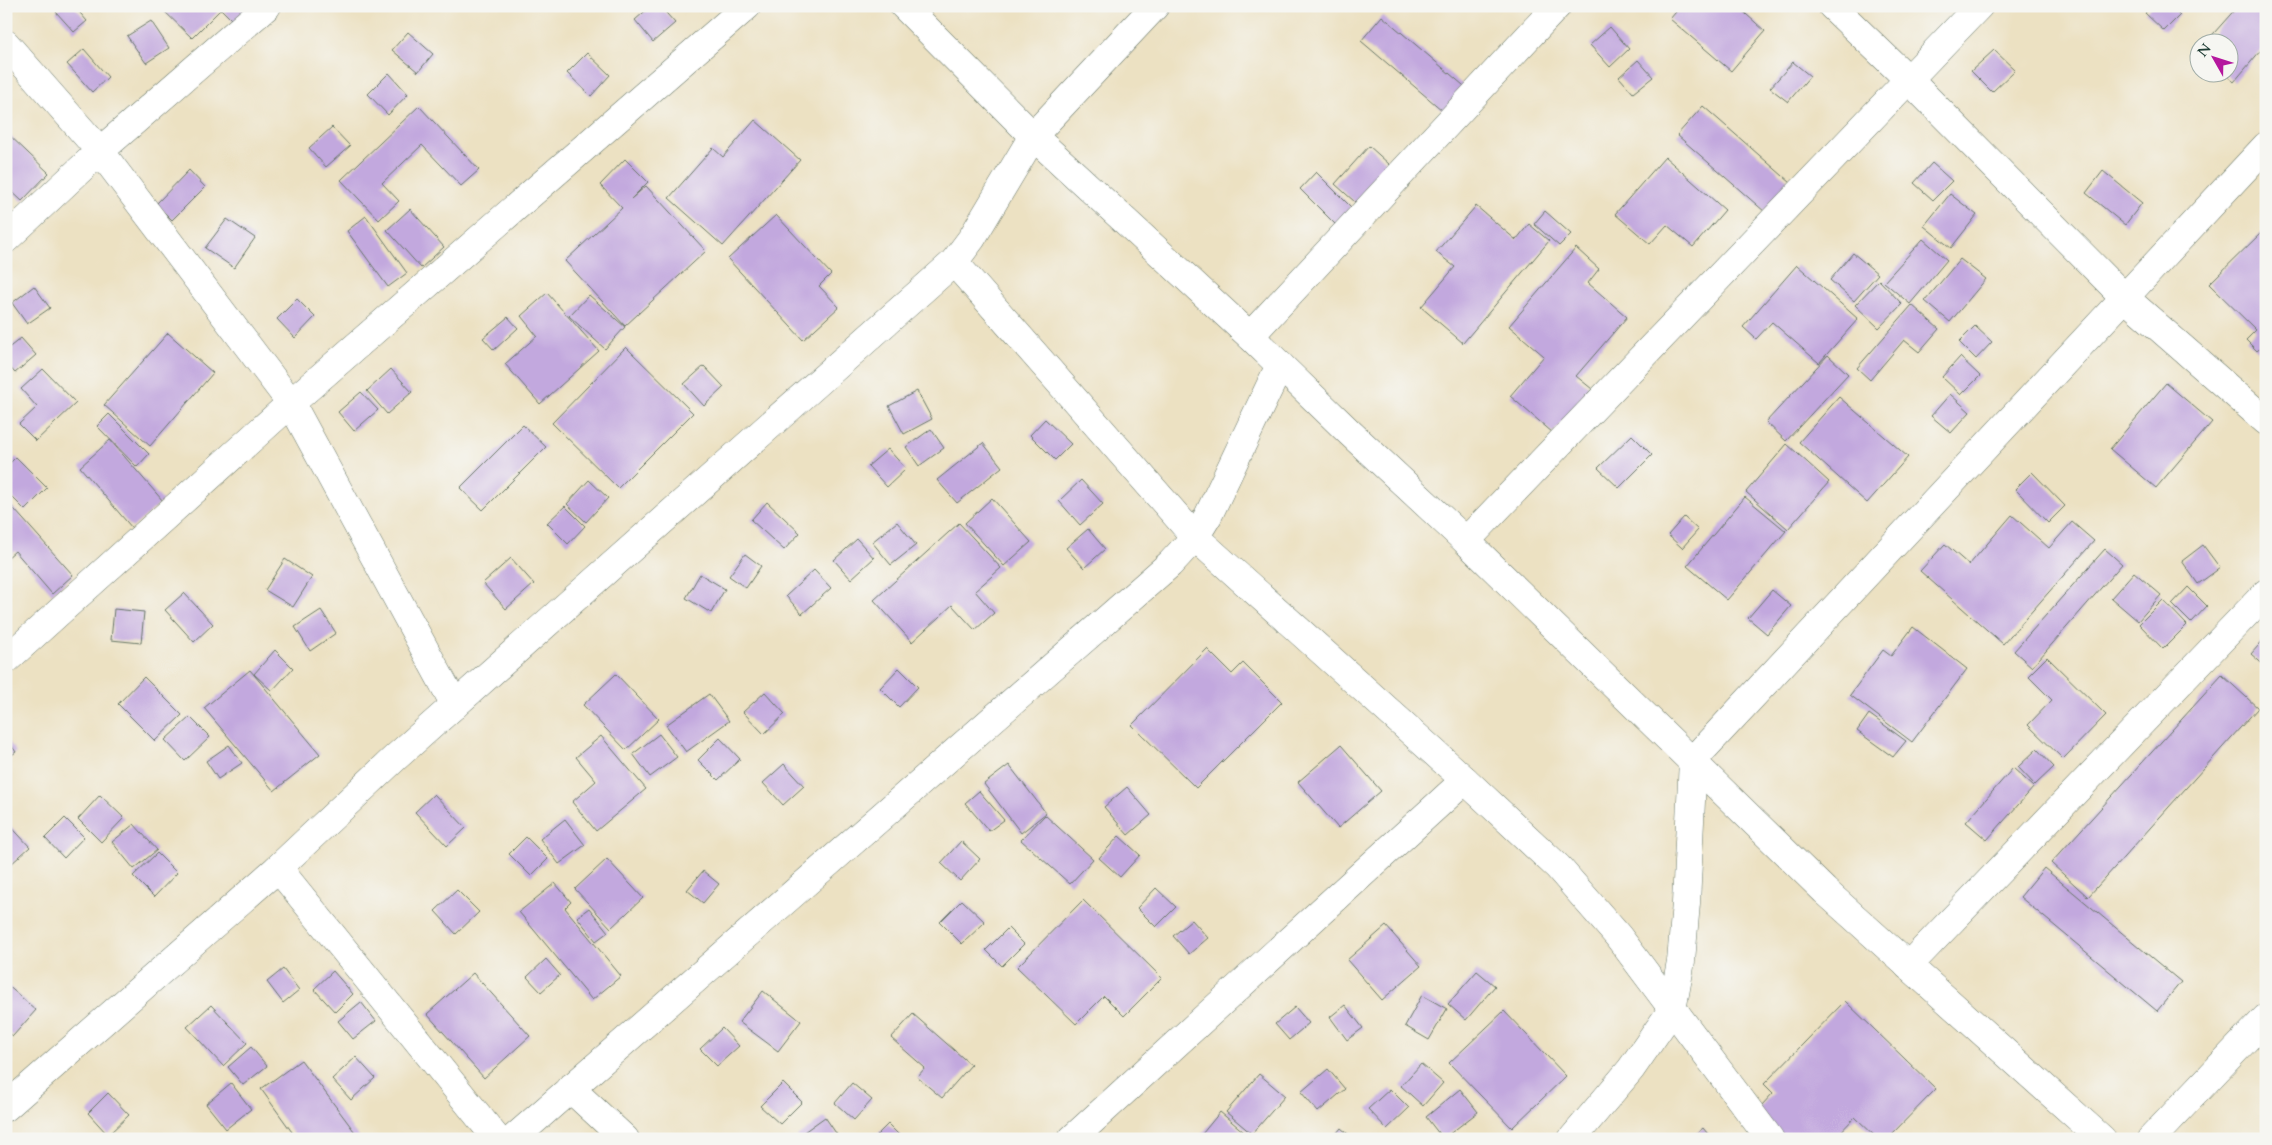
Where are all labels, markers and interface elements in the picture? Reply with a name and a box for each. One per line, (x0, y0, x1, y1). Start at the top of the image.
north arrow (2190, 32, 2240, 82)
text: N (2193, 39, 2215, 61)

